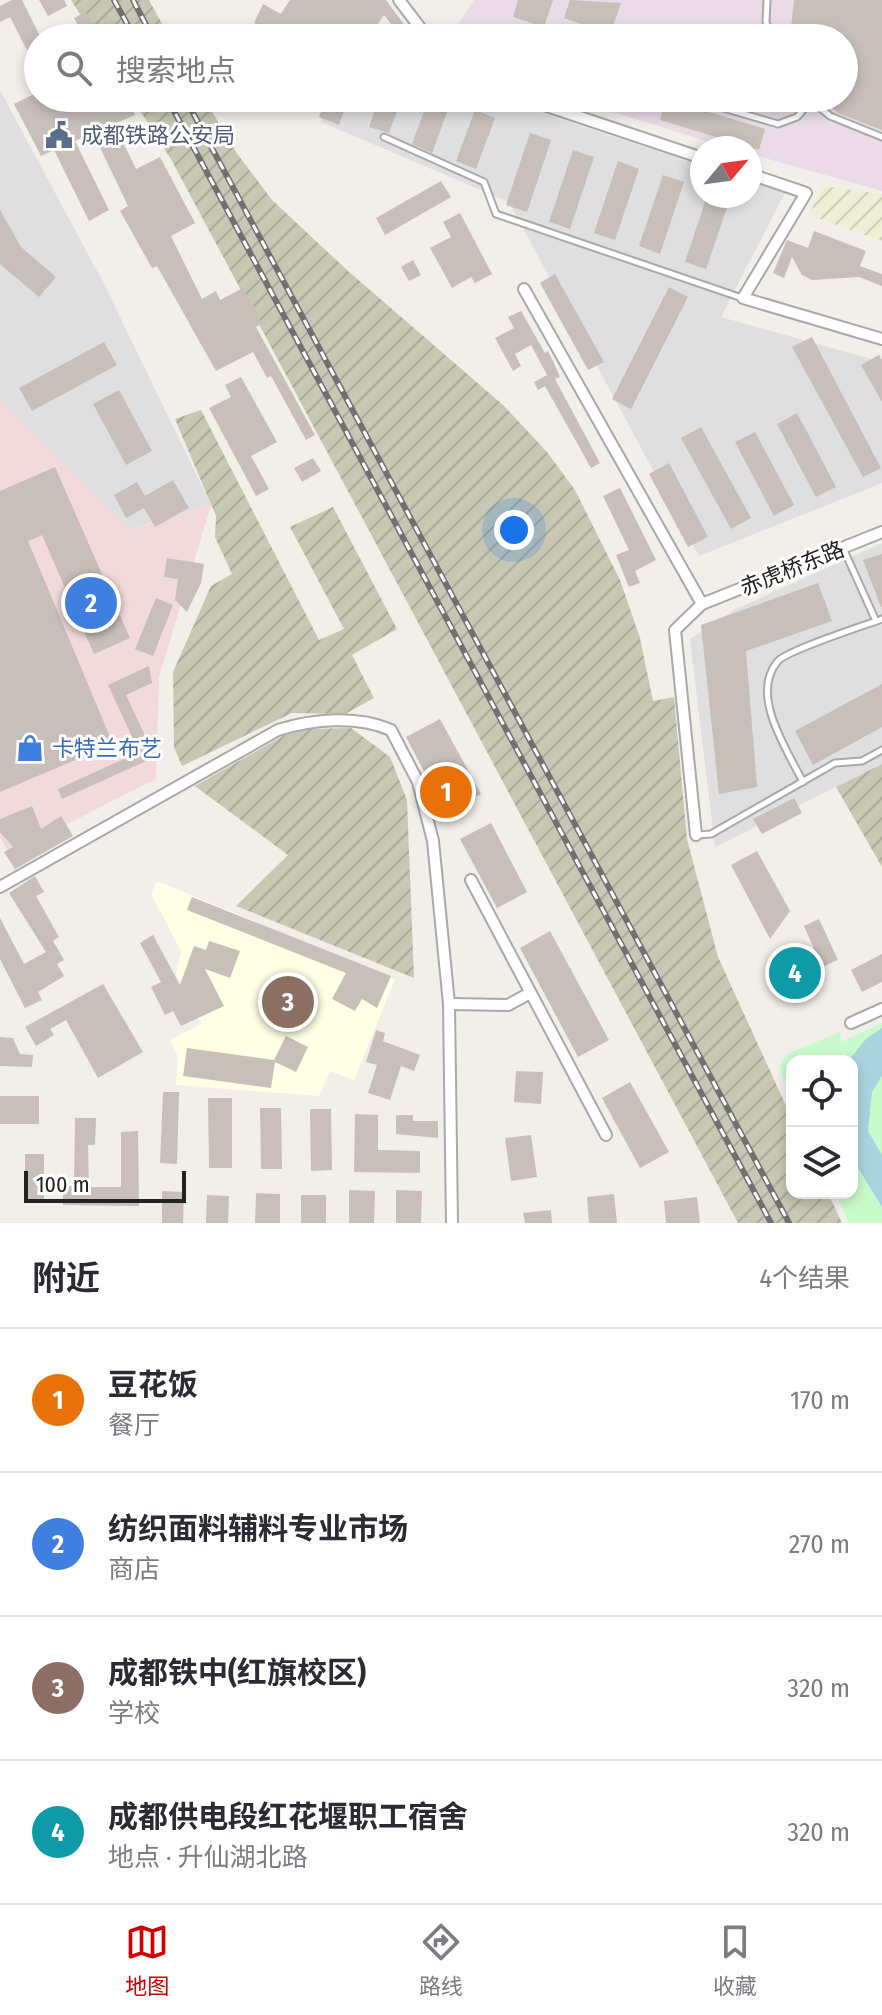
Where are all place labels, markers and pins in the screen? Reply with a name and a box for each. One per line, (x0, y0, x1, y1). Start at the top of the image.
public building icon: 成都铁路公安局 (44, 120, 74, 150)
place label: 成都铁路公安局 (81, 122, 235, 149)
pin: 2 (65, 573, 117, 633)
shop icon: 卡特兰布艺 (15, 733, 45, 763)
place label: 卡特兰布艺 (52, 735, 162, 762)
pin: 1 (420, 762, 472, 822)
pin: 4 (769, 943, 821, 1003)
pin: 3 (262, 972, 314, 1032)

